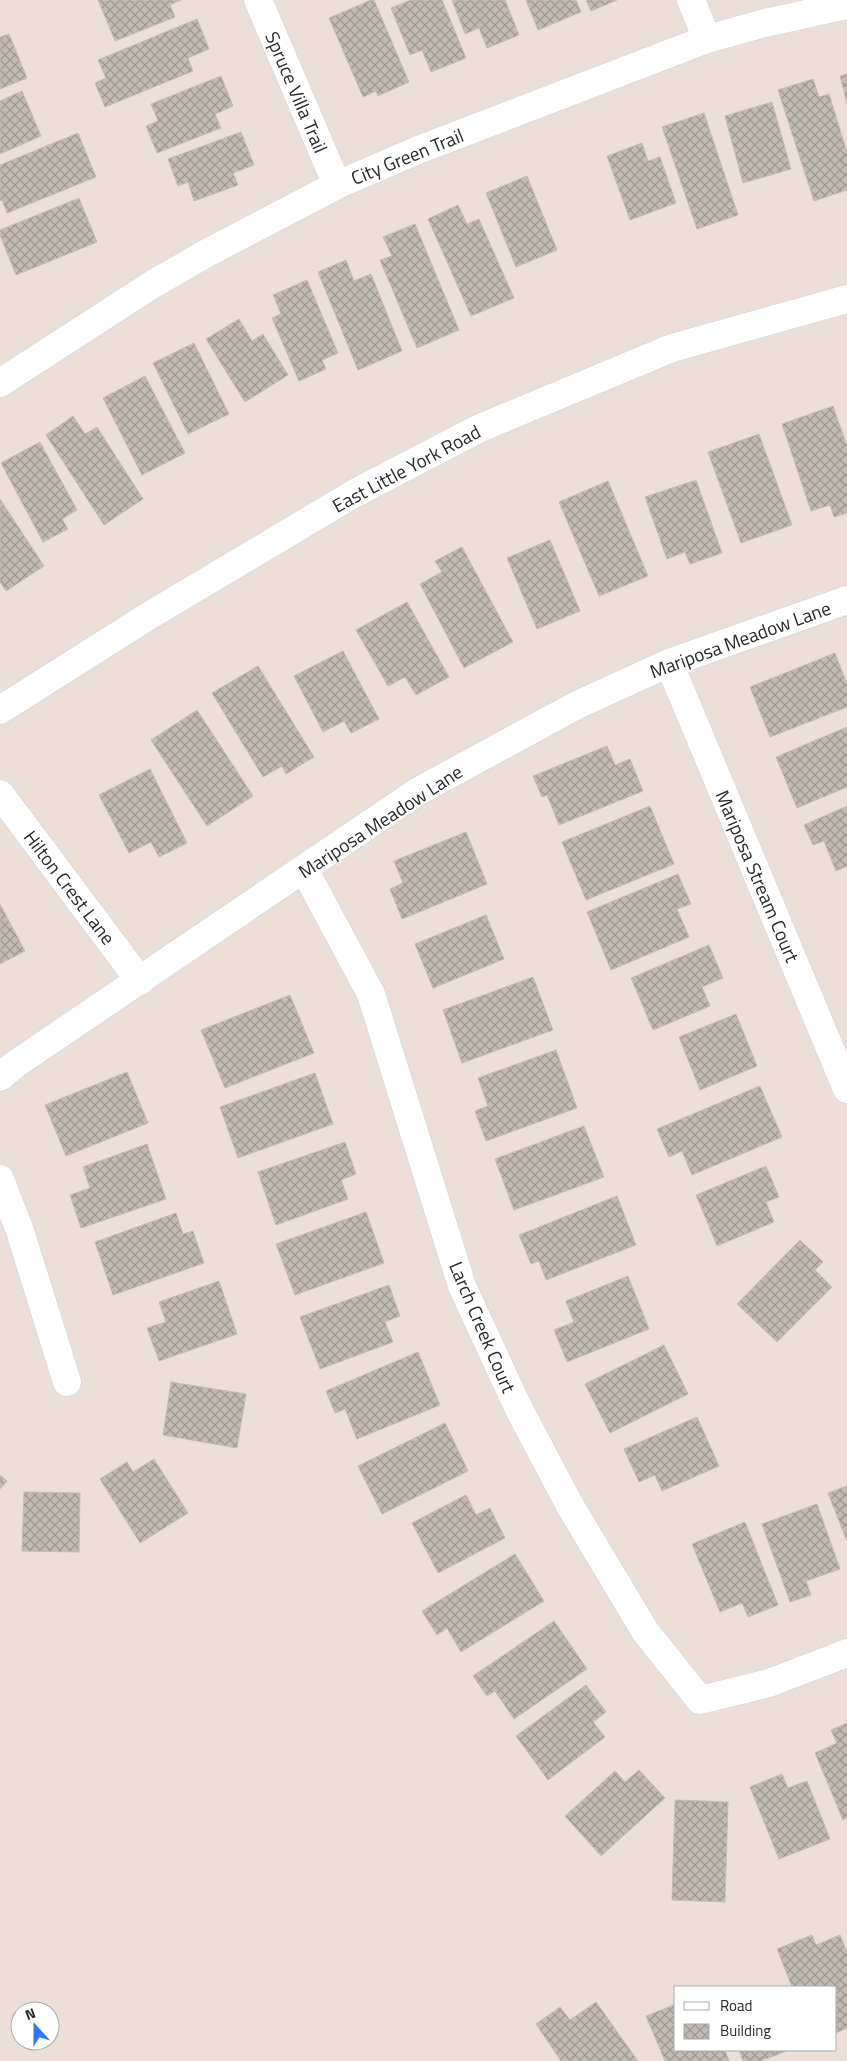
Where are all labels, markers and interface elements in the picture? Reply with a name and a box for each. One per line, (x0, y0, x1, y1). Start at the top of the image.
street label: Spruce Villa Trail (258, 27, 336, 157)
street label: City Green Trail (346, 120, 468, 192)
street label: East Little York Road (327, 417, 485, 519)
street label: Mariposa Meadow Lane (645, 593, 835, 685)
street label: Mariposa Meadow Lane (292, 757, 468, 885)
street label: Mariposa Stream Court (709, 785, 808, 967)
street label: Hilton Crest Lane (17, 824, 123, 950)
street label: Larch Creek Court (442, 1257, 524, 1398)
legend (674, 1986, 837, 2051)
text: Road (720, 1994, 752, 2017)
north arrow (10, 2001, 60, 2051)
text: N (22, 2002, 38, 2025)
text: Building (720, 2019, 771, 2042)

